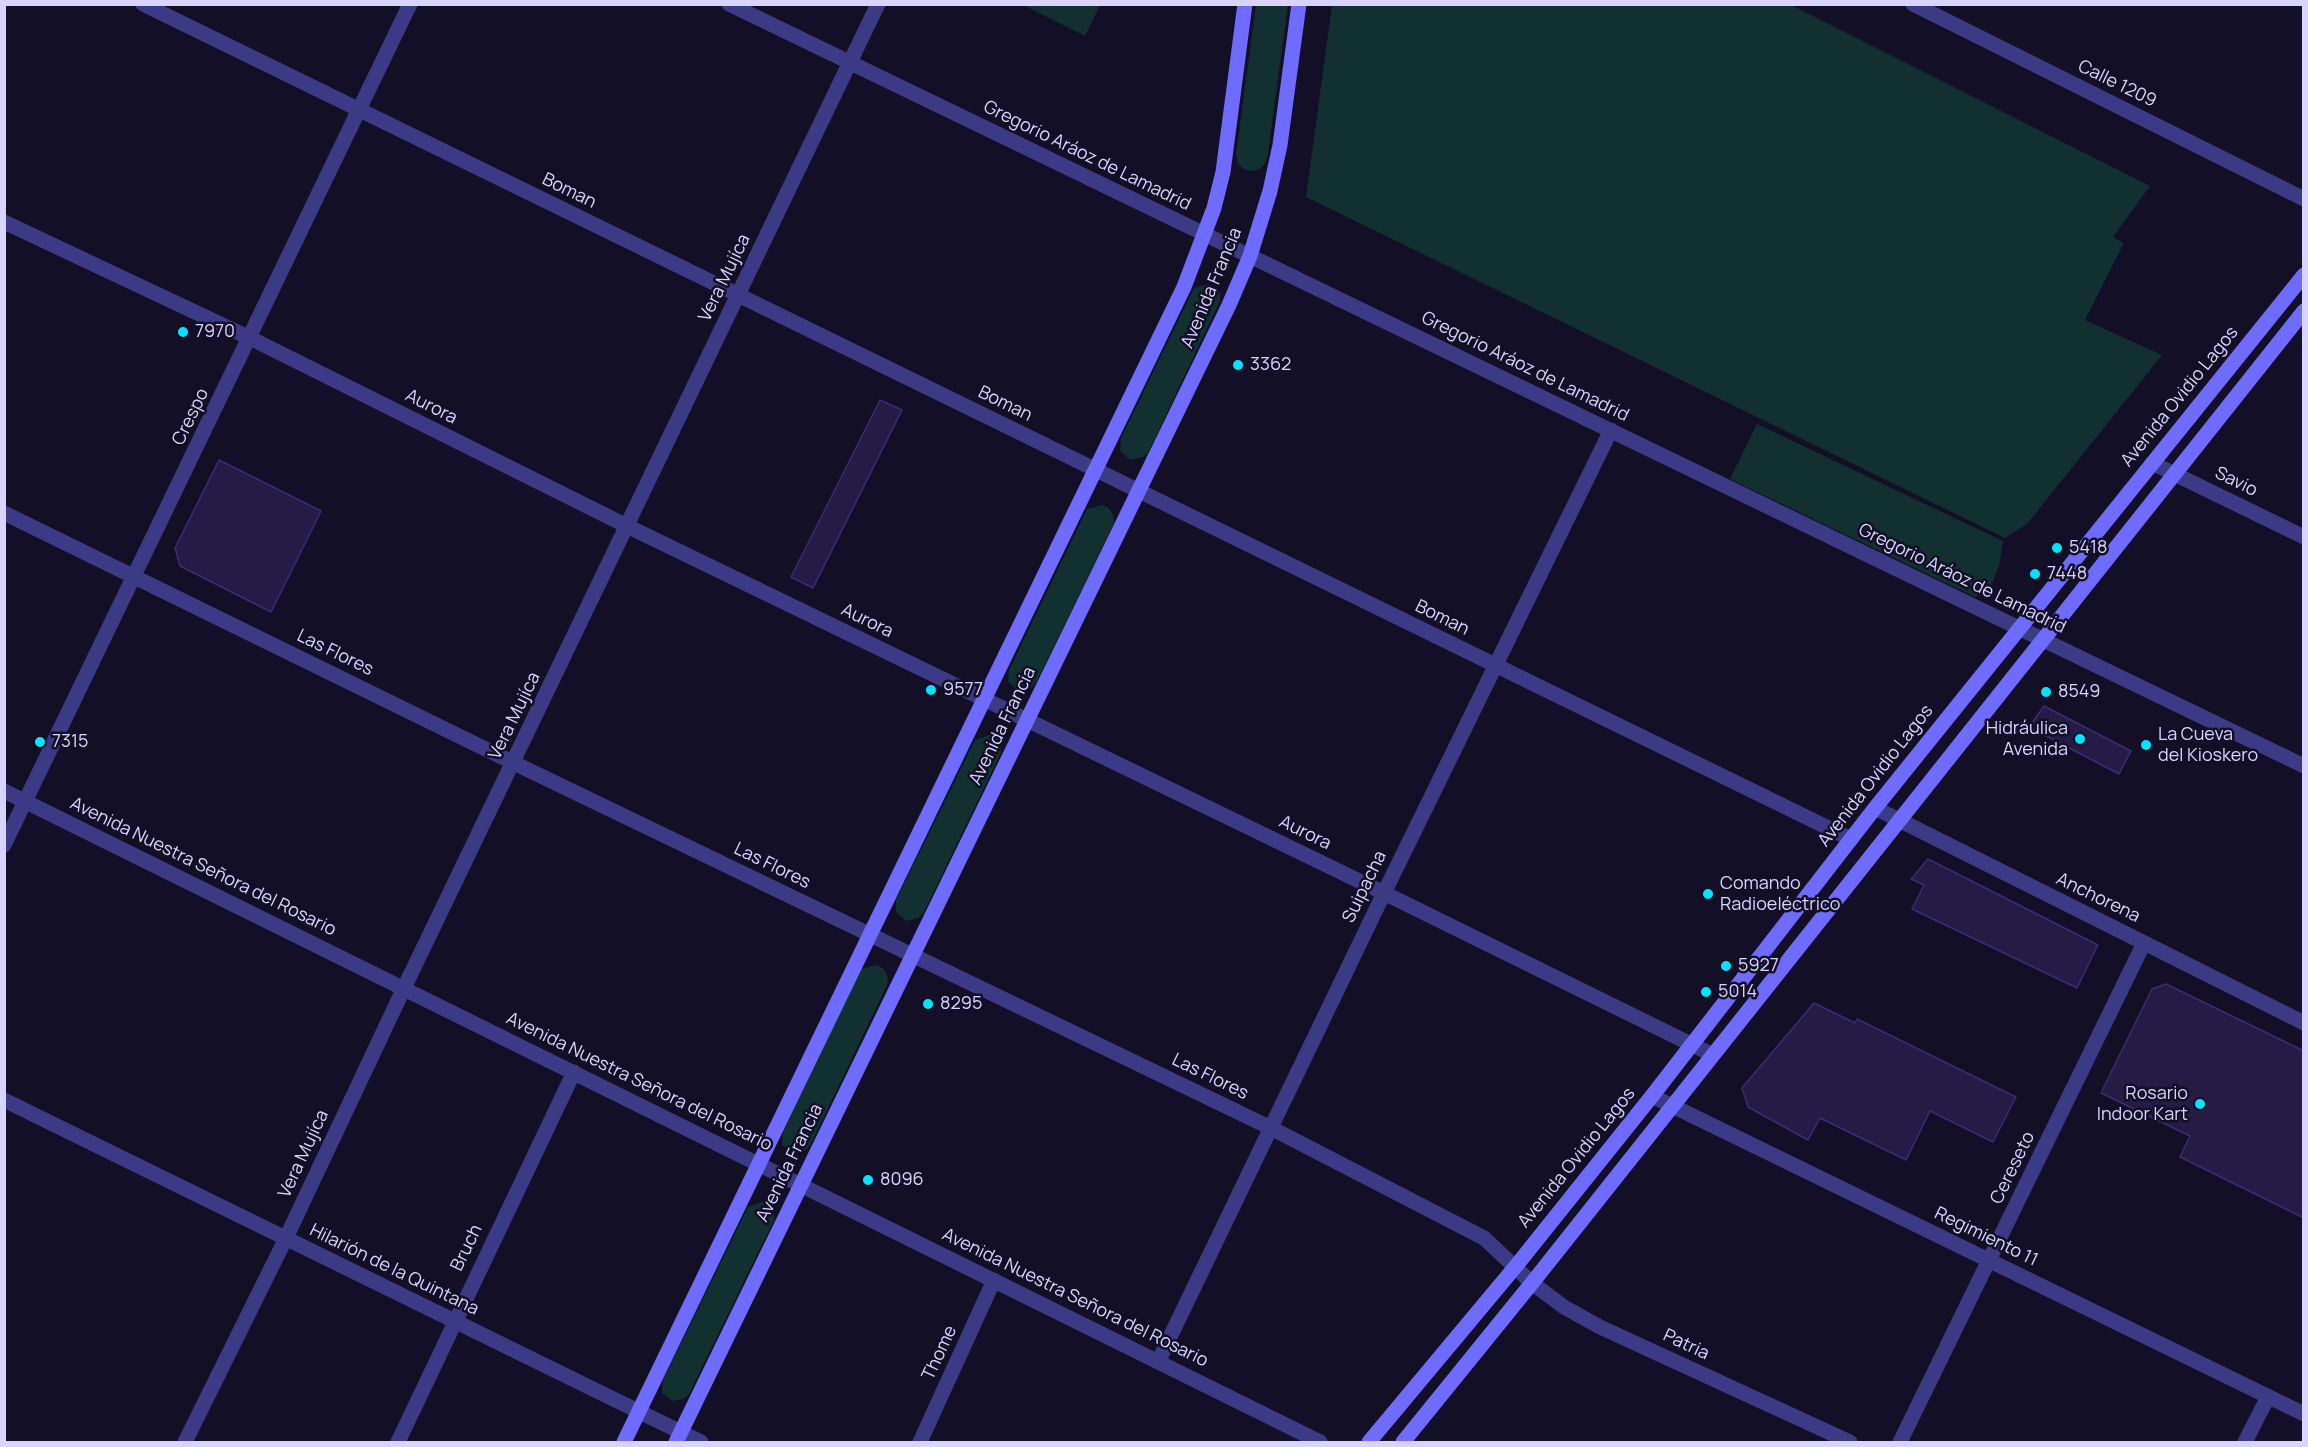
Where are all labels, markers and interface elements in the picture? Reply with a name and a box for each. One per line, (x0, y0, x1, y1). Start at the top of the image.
street label: Calle 1209 (2074, 56, 2160, 112)
street label: Gregorio Aráoz de Lamadrid (980, 96, 1194, 216)
street label: Boman (538, 169, 600, 213)
street label: Avenida Francia (1177, 225, 1247, 351)
street label: Vera Mujíca (695, 231, 755, 325)
street label: Gregorio Aráoz de Lamadrid (1418, 307, 1632, 427)
place label: 7970 (195, 321, 235, 343)
street label: Avenida Ovidio Lagos (2117, 323, 2243, 471)
marker: 7970 (176, 325, 190, 339)
place label: 3362 (1250, 354, 1291, 376)
marker: 3362 (1231, 358, 1245, 372)
street label: Boman (974, 382, 1036, 426)
street label: Crespo (168, 385, 214, 449)
street label: Aurora (402, 385, 460, 429)
street label: Savio (2211, 462, 2261, 502)
street label: Gregorio Aráoz de Lamadrid (1855, 519, 2069, 639)
place label: 5418 (2069, 537, 2107, 559)
marker: 5418 (2050, 541, 2064, 555)
place label: 7448 (2047, 563, 2087, 585)
marker: 7448 (2028, 567, 2042, 581)
street label: Boman (1411, 596, 1473, 640)
street label: Aurora (837, 599, 897, 643)
street label: Las Flores (293, 625, 377, 681)
street label: Avenida Francia (965, 663, 1041, 789)
street label: Vera Mujíca (485, 669, 545, 763)
place label: 9577 (943, 679, 983, 701)
place label: 8549 (2058, 681, 2100, 703)
marker: 9577 (924, 683, 938, 697)
marker: 8549 (2039, 685, 2053, 699)
street label: Avenida Ovidio Lagos (1814, 701, 1938, 851)
place label: Hidráulica Avenida (1986, 718, 2068, 760)
place label: La Cueva del Kioskero (2158, 724, 2258, 766)
place label: 7315 (52, 731, 88, 753)
marker: Hidráulica Avenida (2073, 732, 2087, 746)
marker: 7315 (33, 735, 47, 749)
marker: La Cueva del Kioskero (2139, 738, 2153, 752)
street label: Avenida Nuestra Señora del Rosario (67, 793, 339, 941)
street label: Aurora (1275, 811, 1335, 855)
street label: Las Flores (730, 838, 814, 894)
street label: Suipacha (1338, 848, 1392, 926)
street label: Anchorena (2053, 868, 2143, 928)
place label: Comando Radioeléctrico (1720, 873, 1840, 916)
marker: Comando Radioeléctrico (1701, 887, 1715, 901)
place label: 5927 (1738, 955, 1779, 977)
marker: 5927 (1719, 959, 1733, 973)
place label: 5014 (1718, 981, 1757, 1003)
marker: 5014 (1699, 985, 1713, 999)
place label: 8295 (940, 993, 982, 1015)
marker: 8295 (921, 997, 935, 1011)
street label: Avenida Nuestra Señora del Rosario (503, 1008, 775, 1156)
street label: Las Flores (1168, 1049, 1252, 1105)
place label: Rosario Indoor Kart (2097, 1083, 2188, 1126)
street label: Avenida Ovidio Lagos (1514, 1084, 1640, 1232)
marker: Rosario Indoor Kart (2193, 1097, 2207, 1111)
street label: Avenida Francia (752, 1100, 828, 1226)
street label: Vera Mujíca (274, 1107, 334, 1201)
street label: Cereseto (1986, 1128, 2040, 1208)
place label: 8096 (880, 1169, 924, 1191)
marker: 8096 (861, 1173, 875, 1187)
street label: Regimiento 11 (1931, 1203, 2041, 1271)
street label: Hilarión de la Quintana (306, 1220, 482, 1320)
street label: Bruch (447, 1221, 487, 1275)
street label: Avenida Nuestra Señora del Rosario (939, 1224, 1211, 1372)
street label: Thome (918, 1322, 962, 1384)
street label: Patria (1660, 1325, 1712, 1365)

